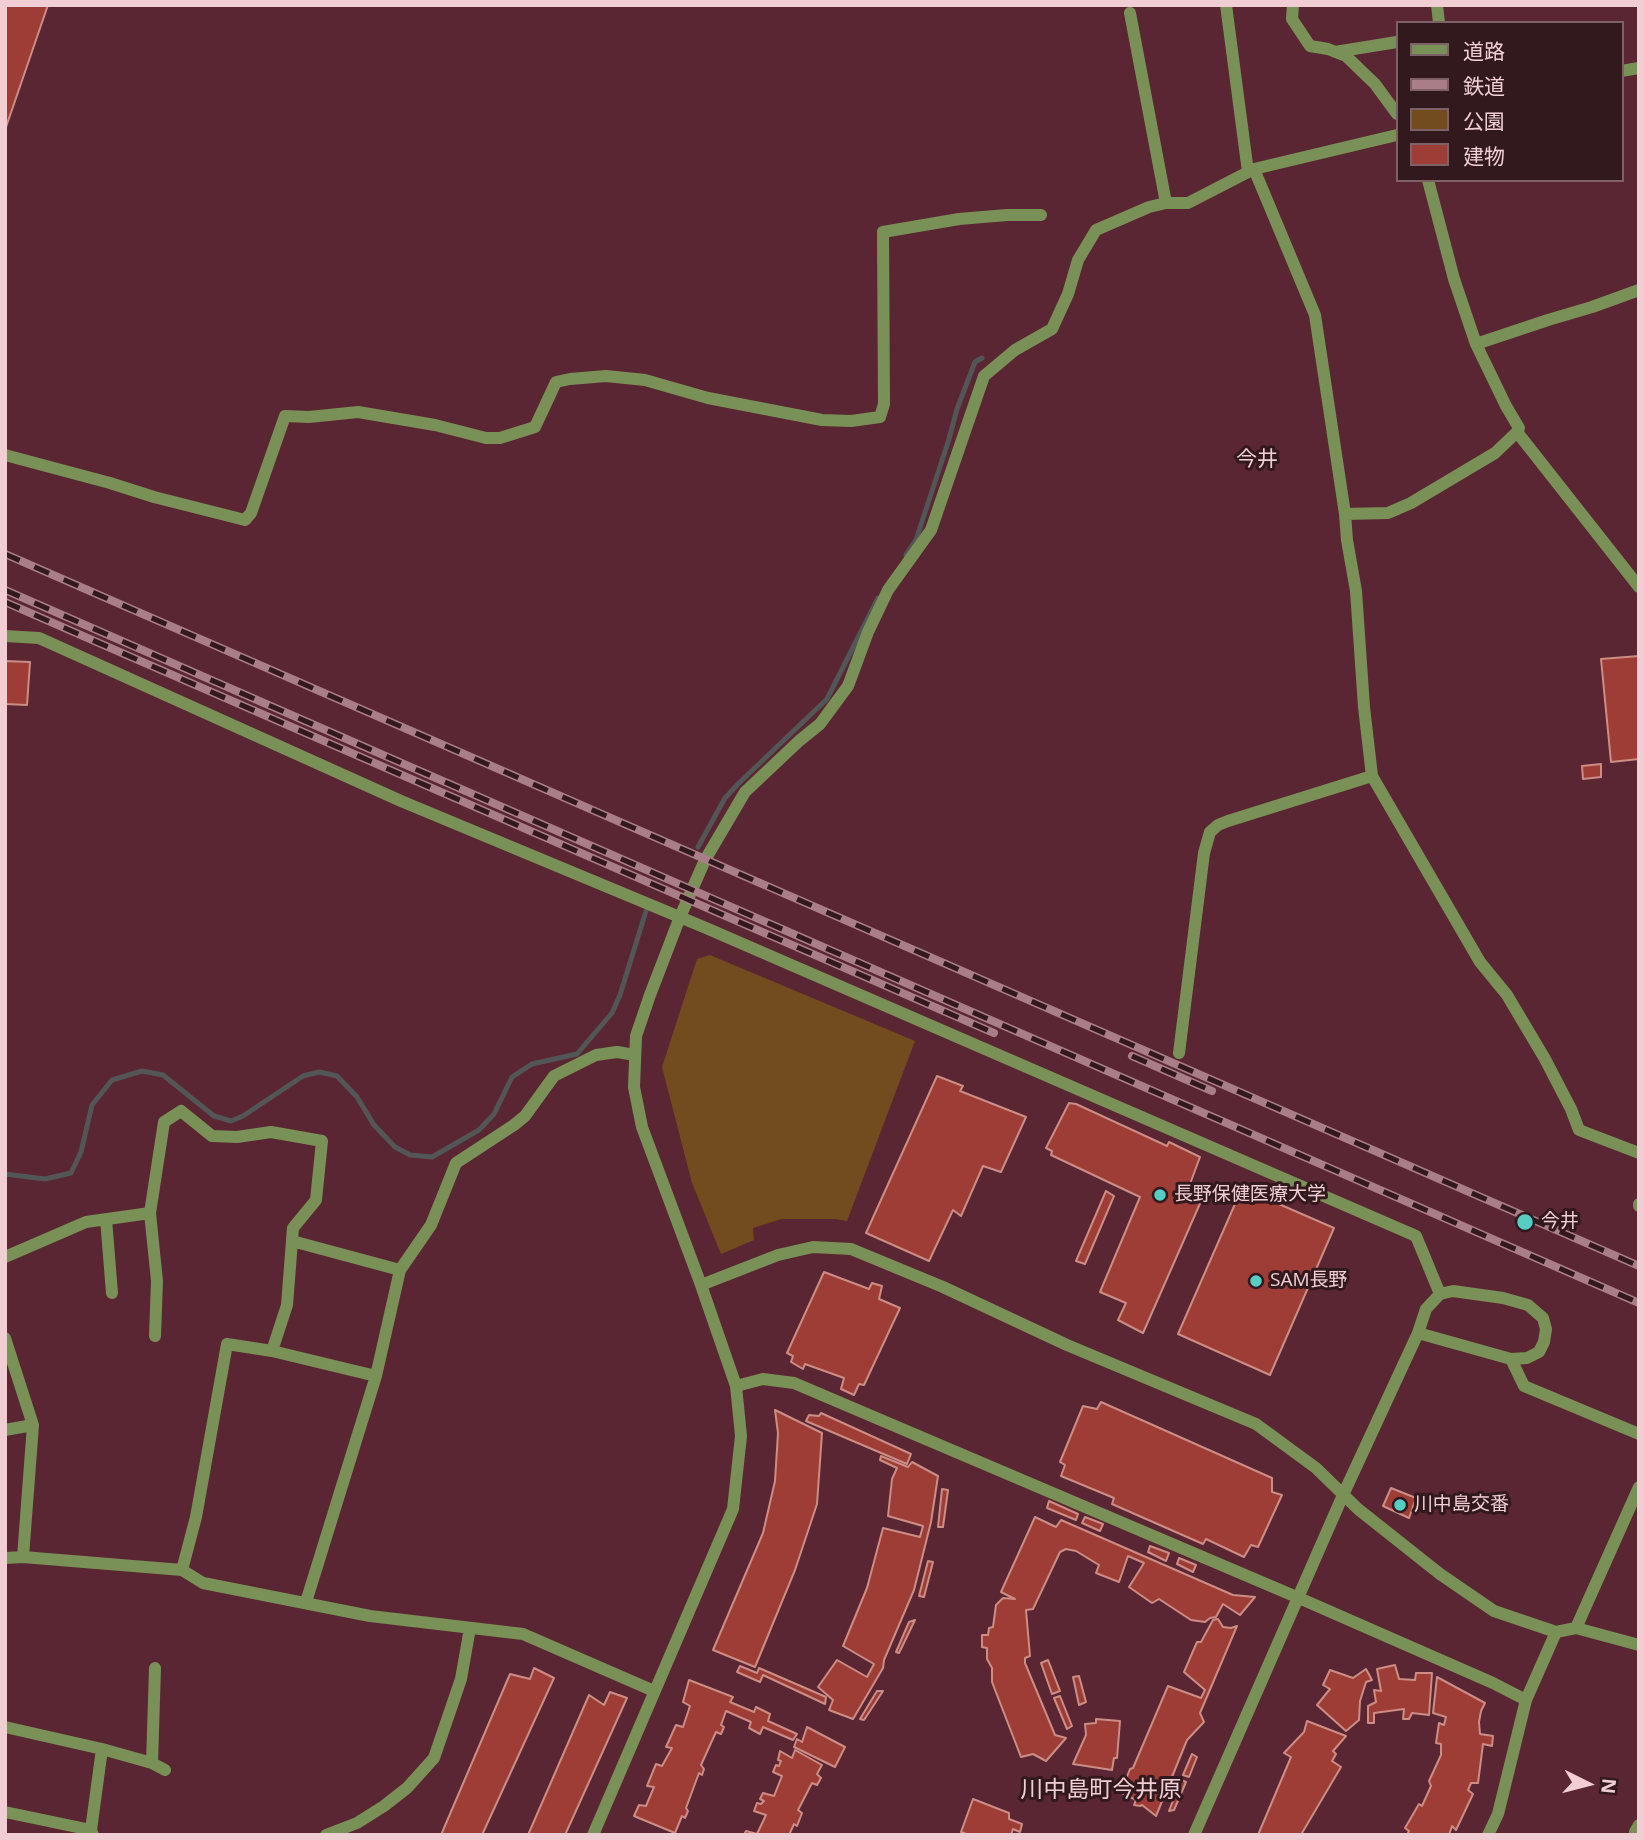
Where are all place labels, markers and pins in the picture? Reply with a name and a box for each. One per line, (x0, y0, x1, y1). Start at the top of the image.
place label: 長野保健医療大学 (1174, 1184, 1326, 1206)
marker: 長野保健医療大学 (1152, 1187, 1168, 1203)
place label: 今井 (1541, 1211, 1579, 1233)
marker: 今井 (1515, 1212, 1535, 1232)
place label: SAM長野 (1270, 1270, 1348, 1292)
marker: SAM長野 (1248, 1273, 1264, 1289)
place label: 川中島交番 (1414, 1494, 1509, 1516)
marker: 川中島交番 (1392, 1497, 1408, 1513)

